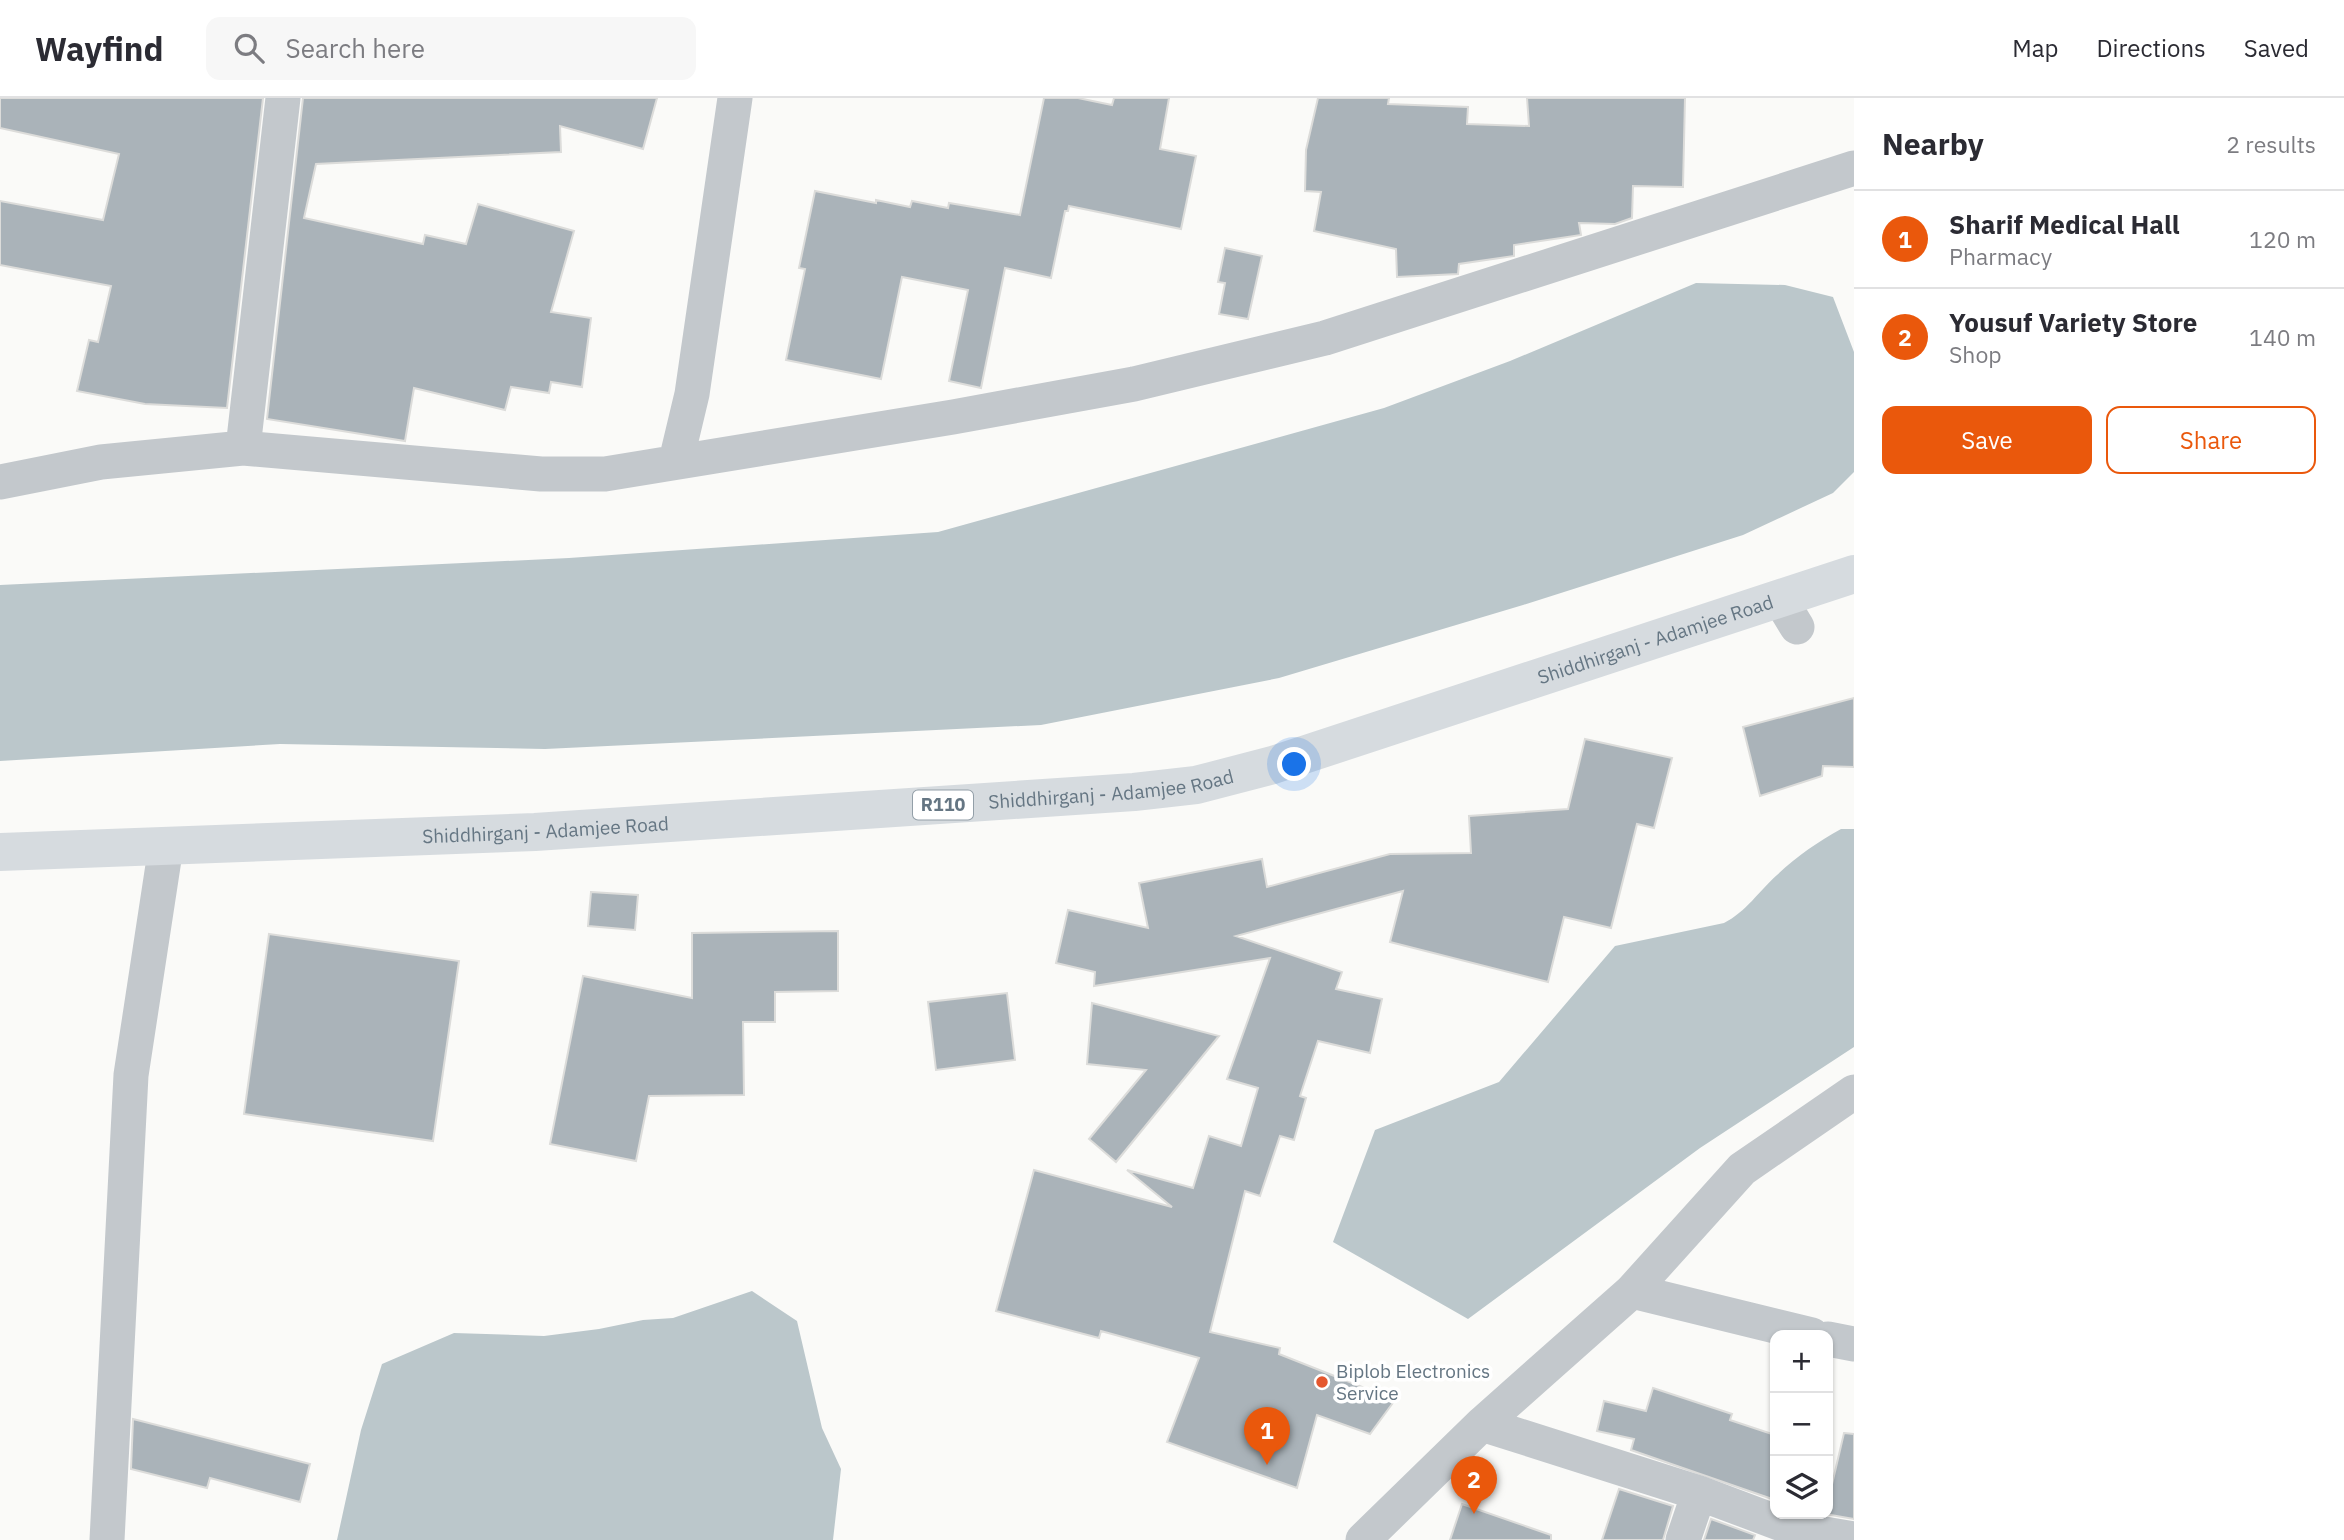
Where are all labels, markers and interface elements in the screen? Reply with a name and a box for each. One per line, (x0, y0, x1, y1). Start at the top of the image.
search box (206, 17, 696, 80)
text: Wayfind (35, 27, 164, 70)
icon: search (230, 29, 268, 67)
text: Search here (286, 31, 425, 65)
text: Map (2012, 32, 2058, 64)
text: Directions (2096, 32, 2206, 64)
text: Saved (2244, 32, 2309, 64)
text: Nearby (1882, 124, 1984, 163)
text: 2 results (2226, 129, 2316, 159)
text: Sharif Medical Hall (1949, 207, 2180, 241)
text: 1 (1898, 224, 1912, 254)
text: 120 m (2249, 224, 2316, 254)
text: Pharmacy (1949, 241, 2052, 271)
text: Yousuf Variety Store (1949, 305, 2197, 339)
text: 2 (1898, 322, 1912, 352)
text: 140 m (2249, 322, 2316, 352)
text: Shop (1949, 339, 2002, 369)
button: Save (1882, 406, 2092, 474)
button: Share (2106, 406, 2316, 474)
street label: Shiddhirganj - Adamjee Road (1534, 589, 1776, 689)
your location (1277, 747, 1311, 781)
street label: Shiddhirganj - Adamjee Road (987, 764, 1236, 814)
road number: R110 (913, 790, 973, 820)
street label: Shiddhirganj - Adamjee Road (422, 811, 670, 848)
map controls (1770, 1330, 1833, 1519)
button: + (1770, 1330, 1833, 1393)
place label: Biplob Electronics Service (1336, 1359, 1490, 1405)
marker: Biplob Electronics Service (1314, 1374, 1330, 1390)
button: − (1770, 1393, 1833, 1456)
pin: 1 (1244, 1407, 1290, 1465)
pin: 2 (1451, 1456, 1497, 1514)
button: layers (1770, 1456, 1833, 1519)

